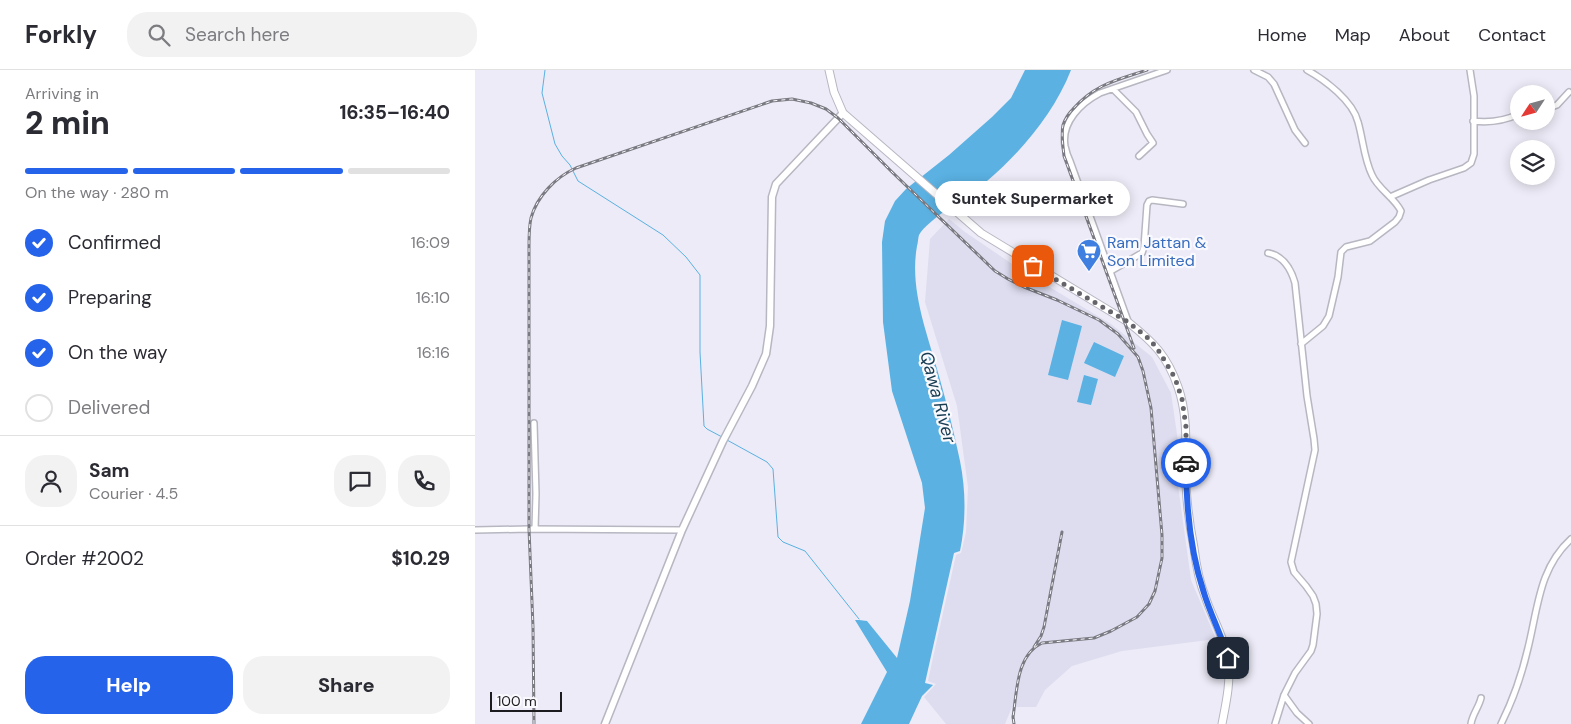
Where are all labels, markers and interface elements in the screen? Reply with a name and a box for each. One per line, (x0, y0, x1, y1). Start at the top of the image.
search box (127, 12, 477, 57)
text: Forkly (25, 19, 97, 50)
icon: search (145, 21, 173, 49)
text: Search here (185, 22, 290, 47)
text: Home (1257, 23, 1307, 47)
text: Map (1335, 23, 1371, 47)
text: About (1399, 23, 1450, 47)
text: Contact (1478, 23, 1546, 47)
text: Arriving in (25, 83, 99, 104)
north arrow (1510, 85, 1555, 130)
map controls (1510, 85, 1555, 185)
text: 16:35–16:40 (340, 100, 450, 125)
text: 2 min (25, 102, 110, 144)
button: layers (1510, 140, 1555, 185)
callout: Suntek Supermarket (935, 181, 1131, 216)
text: On the way · 280 m (25, 182, 169, 203)
text: Suntek Supermarket (951, 188, 1114, 209)
icon: check (25, 229, 53, 257)
text: Confirmed (68, 230, 161, 255)
text: 16:09 (411, 232, 450, 253)
place label: Ram Jattan & Son Limited (1107, 232, 1207, 271)
supermarket icon: Ram Jattan & Son Limited (1076, 238, 1102, 272)
pin (1012, 245, 1054, 287)
icon: bag (1019, 252, 1047, 280)
icon: check (25, 284, 53, 312)
text: Preparing (68, 285, 152, 310)
text: 16:10 (416, 287, 450, 308)
icon: check (25, 339, 53, 367)
text: On the way (68, 340, 168, 365)
text: 16:16 (417, 342, 450, 363)
water label: Qawa River (914, 348, 962, 447)
text: Delivered (68, 395, 150, 420)
courier (1161, 438, 1211, 488)
icon: car (1172, 449, 1200, 477)
button: person (25, 455, 77, 507)
button: chat (334, 455, 386, 507)
button: phone (398, 455, 450, 507)
text: Sam (89, 458, 130, 483)
text: Courier · 4.5 (89, 483, 178, 504)
text: Order #2002 (25, 546, 144, 571)
text: $10.29 (391, 546, 450, 571)
pin (1207, 637, 1249, 679)
icon: home (1214, 644, 1242, 672)
button: Help (25, 656, 233, 714)
button: Share (243, 656, 450, 714)
scale bar (490, 689, 563, 712)
text: 100 m (497, 692, 537, 710)

